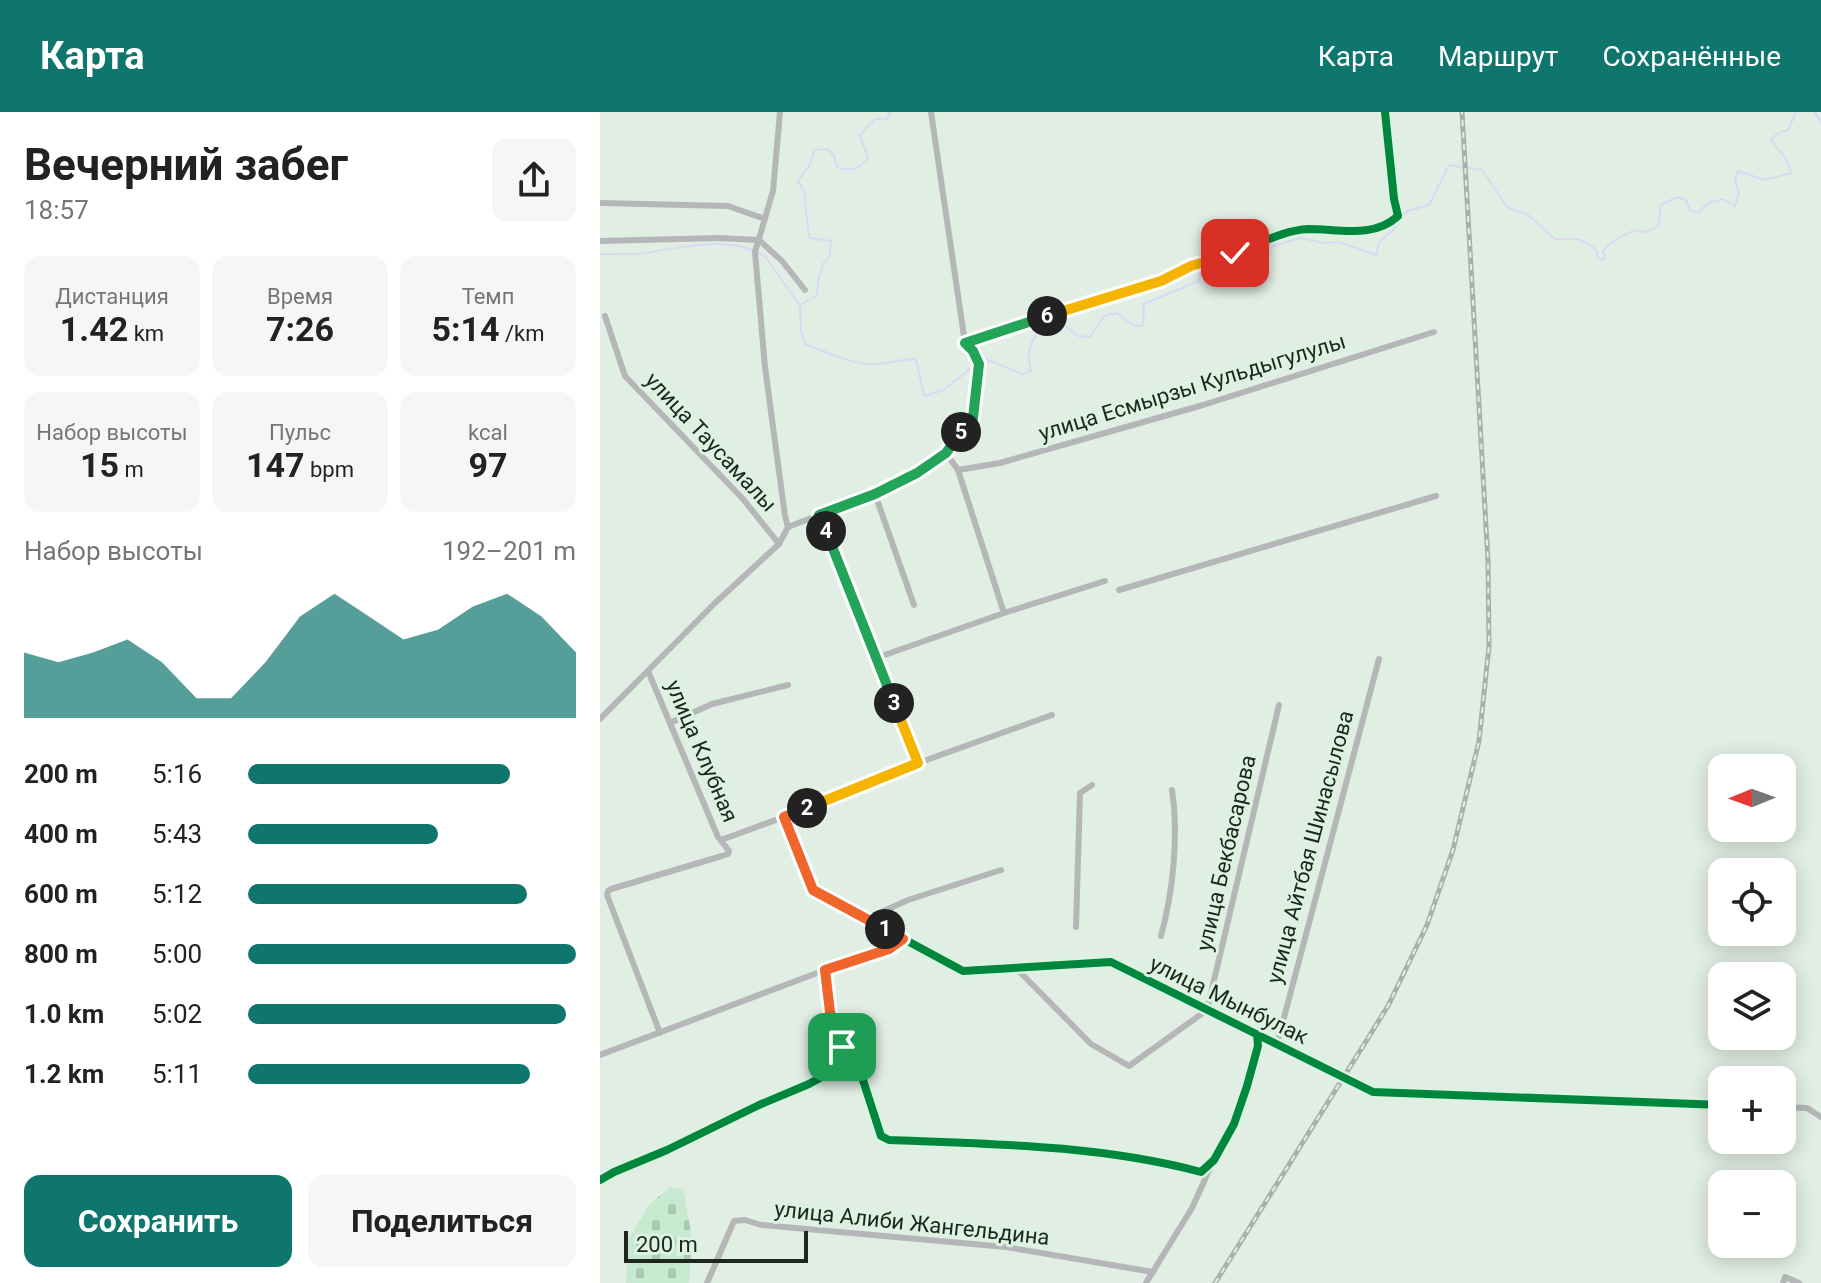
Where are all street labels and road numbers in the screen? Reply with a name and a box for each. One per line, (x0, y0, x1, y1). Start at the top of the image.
street label: улица Есмырзы Кульдыгулулы (1036, 328, 1348, 446)
street label: улица Таусамалы (640, 367, 782, 517)
street label: улица Клубная (661, 676, 743, 826)
street label: улица Айтбая Шинасылова (1261, 708, 1359, 986)
street label: улица Бекбасарова (1191, 753, 1261, 953)
street label: улица Мынбулак (1146, 951, 1313, 1049)
street label: улица Алиби Жангельдина (773, 1196, 1051, 1250)

